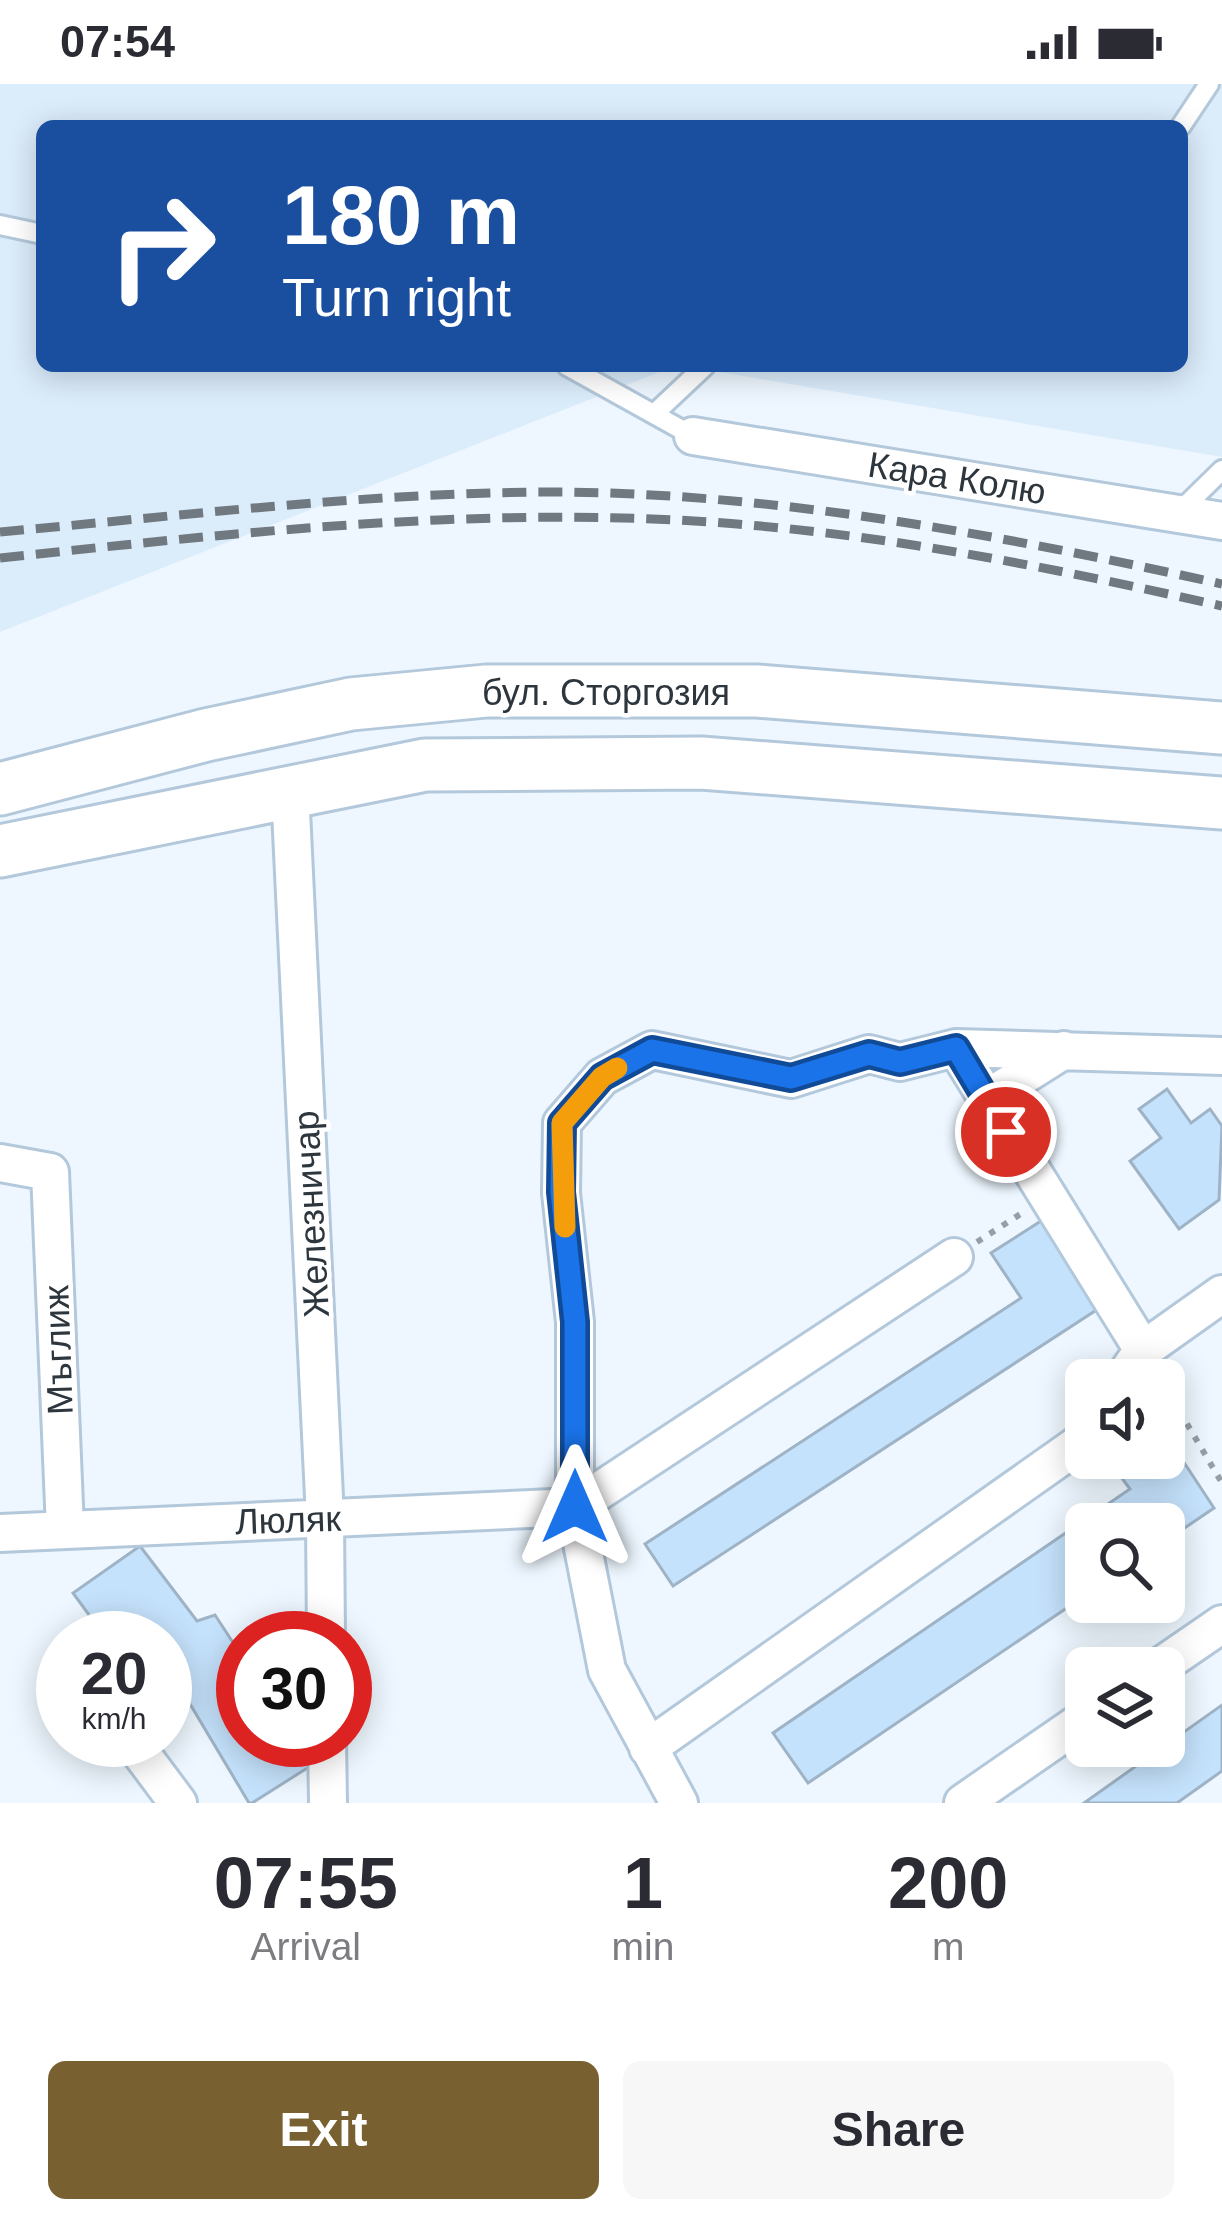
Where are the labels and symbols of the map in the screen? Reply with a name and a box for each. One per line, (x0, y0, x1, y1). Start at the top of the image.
street label: Кара Колю (865, 444, 1049, 512)
street label: бул. Сторгозия (482, 672, 730, 713)
pin (955, 1081, 1057, 1183)
street label: Железничар (285, 1109, 337, 1319)
street label: Мъглиж (35, 1284, 81, 1416)
position arrow (512, 1444, 638, 1570)
street label: Люляк (234, 1498, 342, 1542)
speed limit sign: 30 (216, 1611, 372, 1767)

